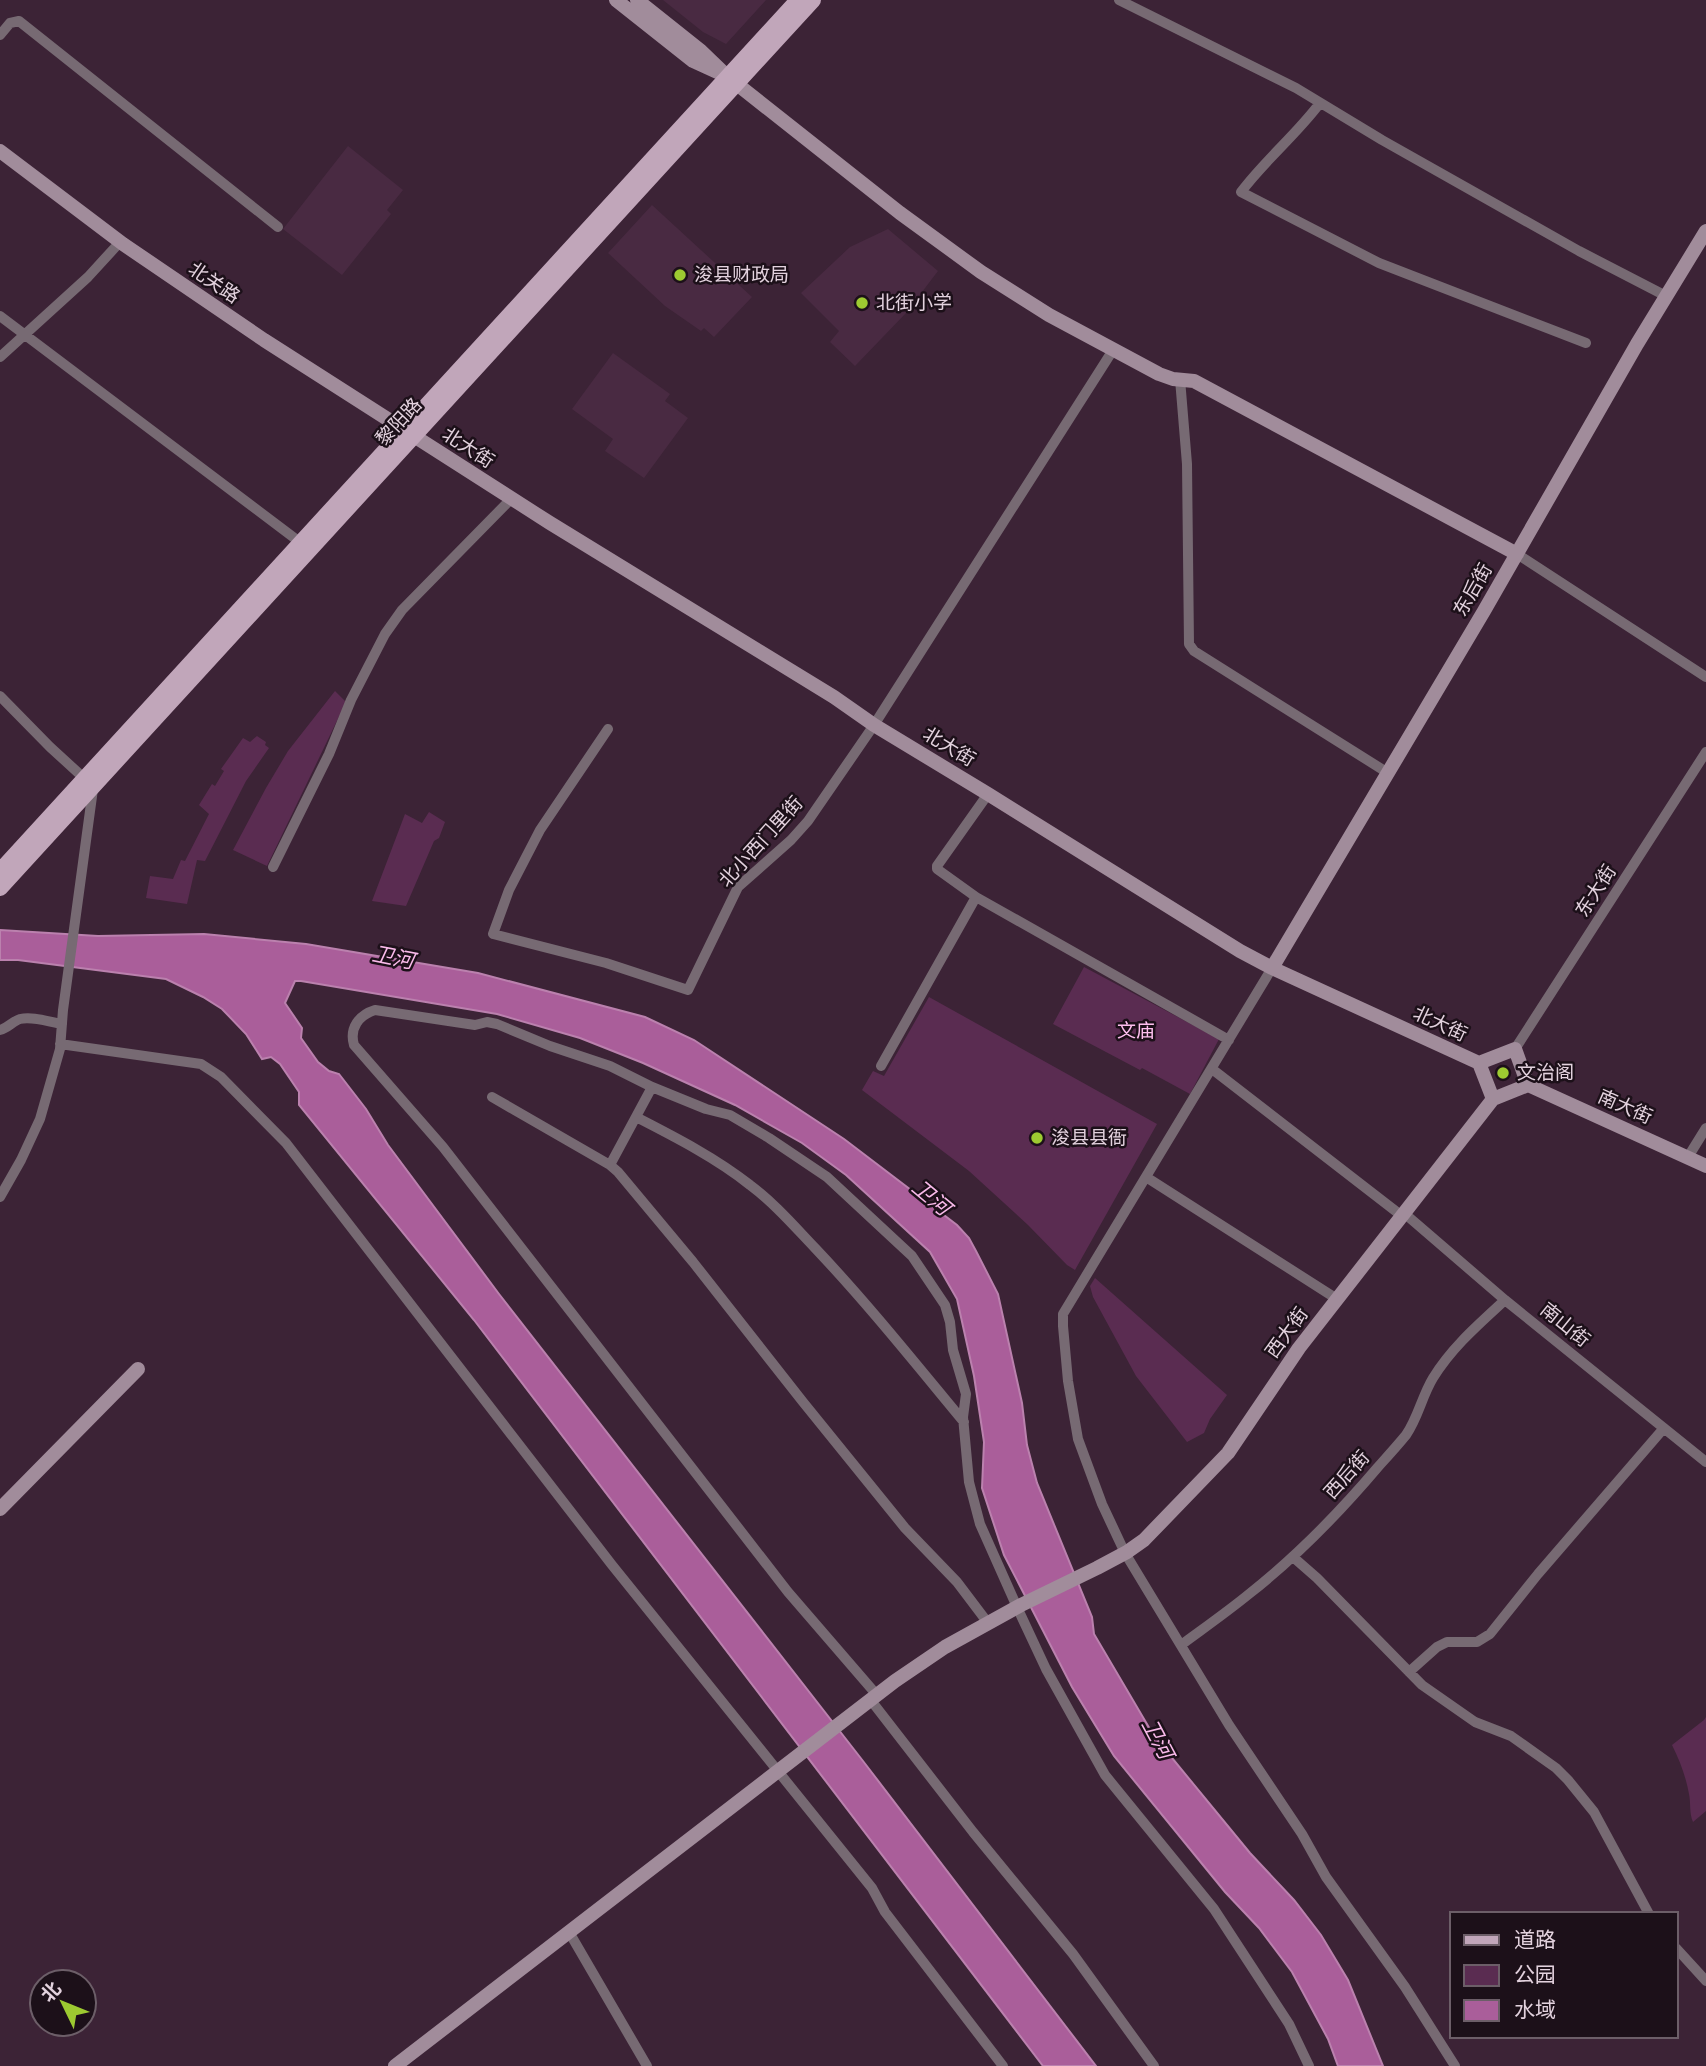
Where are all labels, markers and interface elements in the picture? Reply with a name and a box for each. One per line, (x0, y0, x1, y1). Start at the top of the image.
street label: 北关路 (184, 258, 244, 308)
place label: 浚县财政局 (694, 264, 789, 286)
marker: 浚县财政局 (672, 267, 688, 283)
place label: 北街小学 (876, 292, 952, 314)
marker: 北街小学 (854, 295, 870, 311)
street label: 黎阳路 (372, 394, 426, 450)
street label: 北大街 (438, 423, 498, 473)
street label: 东后街 (1449, 560, 1497, 620)
street label: 北大街 (919, 723, 979, 771)
street label: 北小西门里街 (715, 792, 807, 892)
street label: 东大街 (1571, 861, 1621, 921)
water label: 卫河 (370, 942, 420, 975)
street label: 北大街 (1410, 1002, 1470, 1046)
park label: 文庙 (1117, 1020, 1155, 1042)
place label: 文治阁 (1517, 1062, 1574, 1084)
marker: 文治阁 (1495, 1065, 1511, 1081)
street label: 南大街 (1594, 1085, 1656, 1129)
place label: 浚县县衙 (1051, 1127, 1127, 1149)
marker: 浚县县衙 (1029, 1130, 1045, 1146)
water label: 卫河 (907, 1175, 958, 1224)
street label: 南山街 (1536, 1299, 1594, 1351)
street label: 西大街 (1261, 1303, 1313, 1363)
street label: 西后街 (1320, 1446, 1374, 1504)
water label: 卫河 (1136, 1715, 1180, 1767)
legend (1450, 1912, 1678, 2038)
text: 道路 (1514, 1928, 1556, 1953)
text: 公园 (1514, 1963, 1556, 1988)
north arrow (28, 1968, 98, 2038)
text: 北 (37, 1978, 66, 2007)
text: 水域 (1514, 1998, 1556, 2023)

